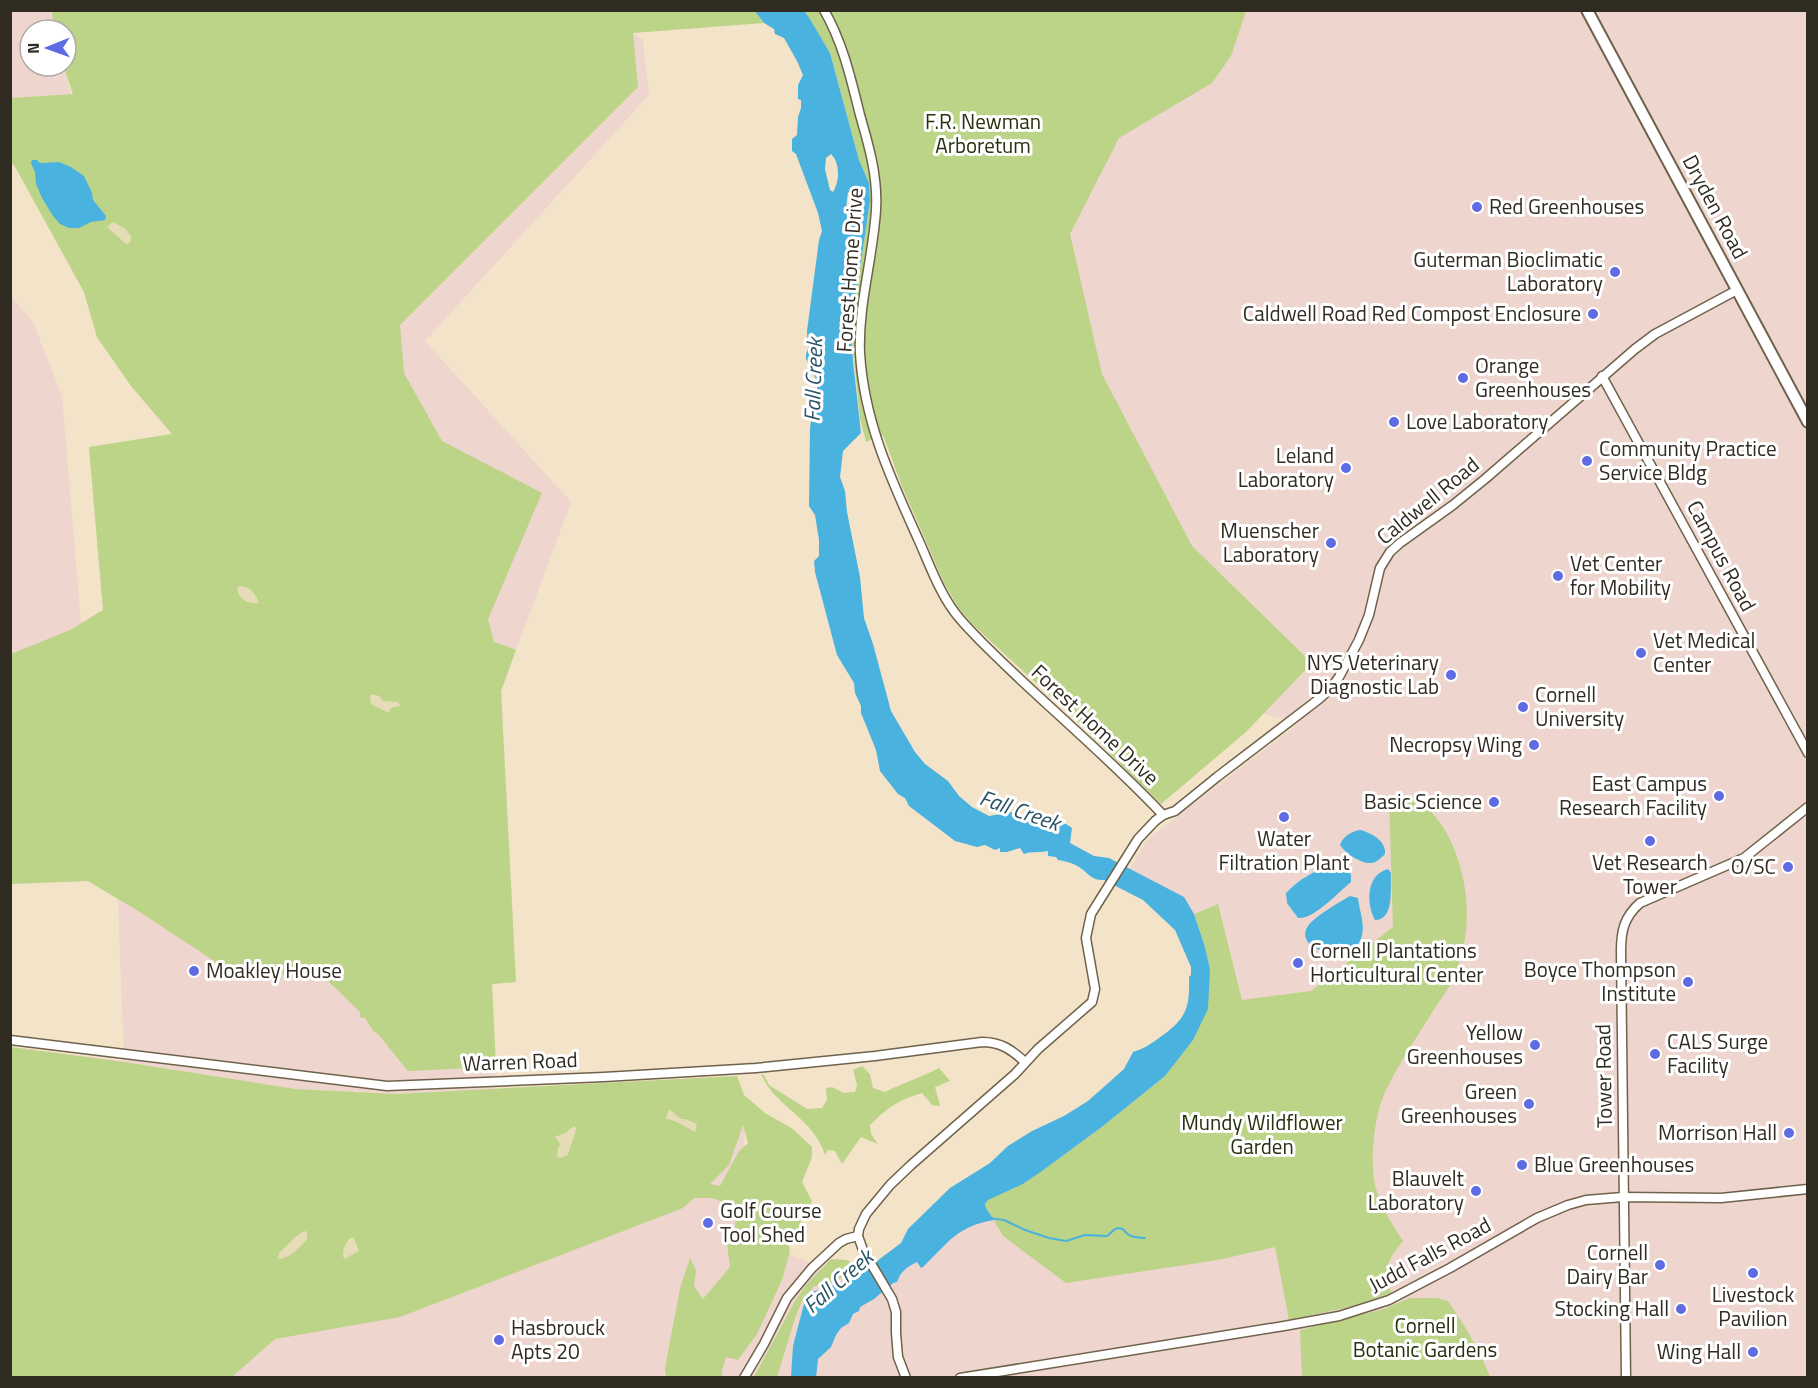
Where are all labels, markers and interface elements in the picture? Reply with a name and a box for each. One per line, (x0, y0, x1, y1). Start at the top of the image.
north arrow (18, 18, 78, 78)
text: N (21, 43, 45, 54)
park label: F.R. Newman Arboretum (925, 105, 1041, 161)
street label: Dryden Road (1675, 149, 1757, 264)
street label: Forest Home Drive (827, 186, 871, 353)
place label: Red Greenhouses (1489, 190, 1644, 222)
marker: Red Greenhouses (1470, 200, 1484, 214)
place label: Guterman Bioclimatic Laboratory (1413, 243, 1603, 299)
marker: Guterman Bioclimatic Laboratory (1608, 265, 1622, 279)
place label: Caldwell Road Red Compost Enclosure (1243, 297, 1581, 329)
marker: Caldwell Road Red Compost Enclosure (1586, 307, 1600, 321)
water label: Fall Creek (795, 335, 832, 422)
place label: Orange Greenhouses (1475, 349, 1591, 405)
marker: Orange Greenhouses (1456, 371, 1470, 385)
place label: Love Laboratory (1406, 405, 1548, 437)
marker: Love Laboratory (1387, 415, 1401, 429)
place label: Community Practice Service Bldg (1599, 432, 1777, 488)
place label: Leland Laboratory (1238, 439, 1334, 495)
street label: Caldwell Road (1369, 449, 1486, 552)
marker: Community Practice Service Bldg (1580, 454, 1594, 468)
marker: Leland Laboratory (1339, 461, 1353, 475)
street label: Campus Road (1679, 494, 1765, 617)
place label: Muenscher Laboratory (1220, 514, 1319, 570)
marker: Muenscher Laboratory (1324, 536, 1338, 550)
place label: Vet Center for Mobility (1570, 547, 1671, 603)
marker: Vet Center for Mobility (1551, 569, 1565, 583)
place label: Vet Medical Center (1653, 624, 1755, 680)
place label: NYS Veterinary Diagnostic Lab (1307, 646, 1439, 702)
marker: Vet Medical Center (1634, 646, 1648, 660)
street label: Forest Home Drive (1024, 656, 1167, 792)
marker: NYS Veterinary Diagnostic Lab (1444, 668, 1458, 682)
place label: Cornell University (1535, 678, 1624, 734)
marker: Cornell University (1516, 700, 1530, 714)
place label: Necropsy Wing (1389, 728, 1522, 760)
marker: Necropsy Wing (1527, 738, 1541, 752)
place label: East Campus Research Facility (1559, 767, 1707, 823)
water label: Fall Creek (975, 780, 1067, 840)
place label: Basic Science (1364, 785, 1482, 817)
marker: East Campus Research Facility (1712, 789, 1726, 803)
marker: Basic Science (1487, 795, 1501, 809)
marker: Water Filtration Plant (1277, 810, 1291, 824)
place label: Water Filtration Plant (1218, 822, 1350, 878)
marker: Vet Research Tower (1643, 834, 1657, 848)
place label: Vet Research Tower (1592, 846, 1708, 902)
place label: O/SC (1731, 850, 1776, 882)
marker: O/SC (1781, 860, 1795, 874)
place label: Cornell Plantations Horticultural Center (1310, 934, 1484, 990)
place label: Boyce Thompson Institute (1524, 953, 1676, 1009)
place label: Moakley House (206, 954, 342, 986)
marker: Cornell Plantations Horticultural Center (1291, 956, 1305, 970)
marker: Moakley House (187, 964, 201, 978)
marker: Boyce Thompson Institute (1681, 975, 1695, 989)
place label: Yellow Greenhouses (1407, 1016, 1523, 1072)
street label: Tower Road (1586, 1024, 1620, 1128)
place label: CALS Surge Facility (1667, 1025, 1768, 1081)
marker: Yellow Greenhouses (1528, 1038, 1542, 1052)
street label: Warren Road (462, 1043, 578, 1079)
marker: CALS Surge Facility (1648, 1047, 1662, 1061)
place label: Green Greenhouses (1401, 1075, 1517, 1131)
marker: Green Greenhouses (1522, 1097, 1536, 1111)
park label: Mundy Wildflower Garden (1181, 1106, 1343, 1162)
place label: Morrison Hall (1658, 1116, 1777, 1148)
marker: Morrison Hall (1782, 1126, 1796, 1140)
place label: Blue Greenhouses (1534, 1148, 1694, 1180)
marker: Blue Greenhouses (1515, 1158, 1529, 1172)
place label: Blauvelt Laboratory (1368, 1162, 1465, 1218)
marker: Blauvelt Laboratory (1469, 1184, 1483, 1198)
place label: Golf Course Tool Shed (720, 1194, 822, 1250)
street label: Judd Falls Road (1363, 1208, 1496, 1300)
marker: Golf Course Tool Shed (701, 1216, 715, 1230)
place label: Cornell Dairy Bar (1567, 1236, 1648, 1292)
water label: Fall Creek (795, 1239, 882, 1321)
marker: Cornell Dairy Bar (1653, 1258, 1667, 1272)
marker: Livestock Pavilion (1746, 1266, 1760, 1280)
place label: Livestock Pavilion (1712, 1278, 1794, 1334)
place label: Stocking Hall (1554, 1292, 1669, 1324)
marker: Stocking Hall (1674, 1302, 1688, 1316)
park label: Cornell Botanic Gardens (1353, 1309, 1497, 1365)
place label: Hasbrouck Apts 20 (511, 1311, 605, 1367)
marker: Hasbrouck Apts 20 (492, 1333, 506, 1347)
place label: Wing Hall (1657, 1335, 1741, 1367)
marker: Wing Hall (1746, 1345, 1760, 1359)

